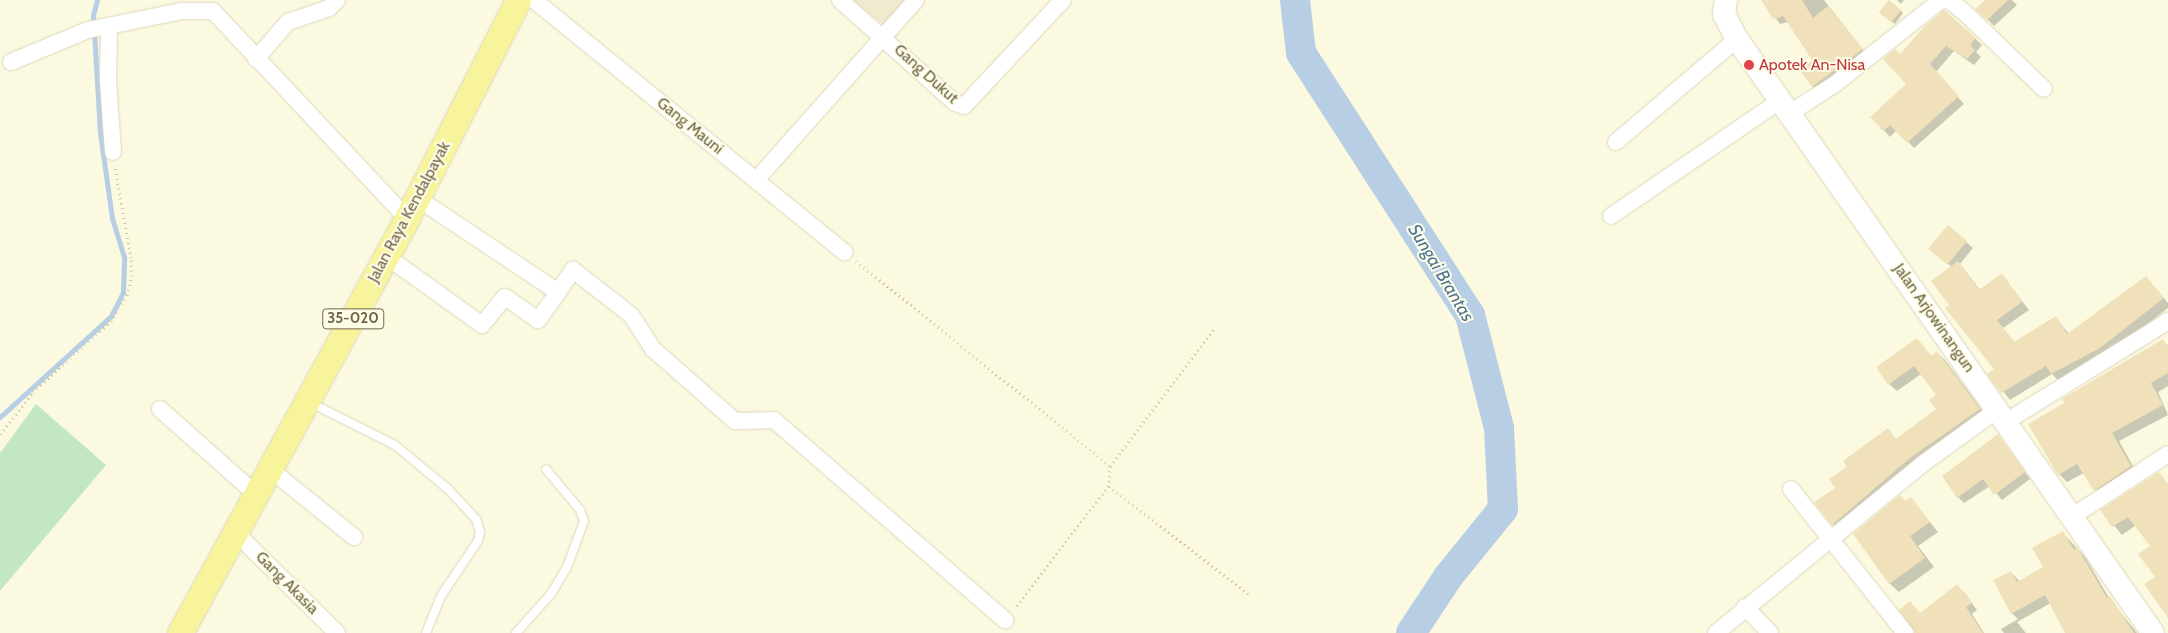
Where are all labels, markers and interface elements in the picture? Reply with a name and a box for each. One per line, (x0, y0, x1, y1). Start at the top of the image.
street label: Gang Dukut (890, 40, 962, 108)
place label: Apotek An-Nisa (1759, 55, 1865, 75)
marker: Apotek An-Nisa (1743, 59, 1755, 71)
street label: Gang Mauni (653, 93, 727, 159)
street label: Jalan Raya Kendalpayak (364, 138, 454, 286)
water label: Sungai Brantas (1403, 220, 1479, 326)
street label: Jalan Arjowinangun (1889, 260, 1979, 376)
road number: 35-020 (322, 306, 384, 332)
street label: Gang Akasia (251, 547, 323, 619)

